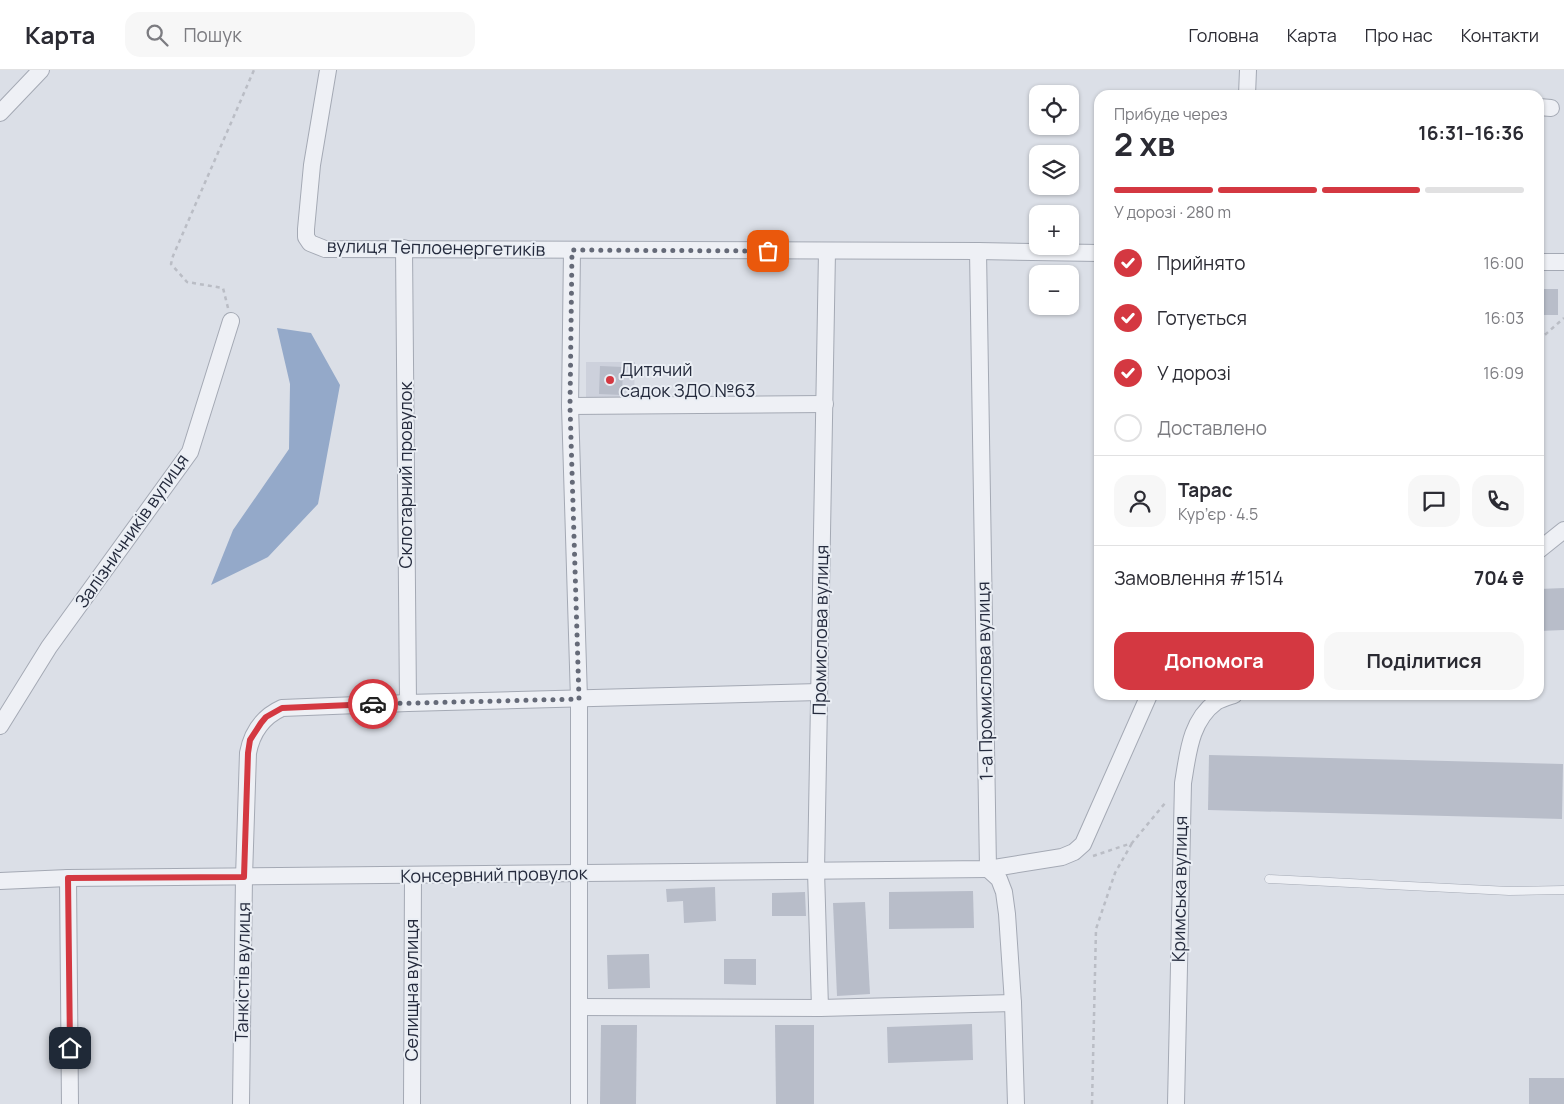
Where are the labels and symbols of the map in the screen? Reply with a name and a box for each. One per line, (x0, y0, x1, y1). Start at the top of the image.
pin (747, 230, 789, 272)
street label: вулиця Теплоенергетиків (327, 233, 546, 261)
place label: Дитячий садок ЗДО №63 (620, 357, 756, 402)
marker: Дитячий садок ЗДО №63 (604, 374, 616, 386)
street label: Склотарний провулок (393, 381, 417, 568)
street label: Залізничників вулиця (69, 449, 193, 612)
street label: Промислова вулиця (807, 544, 833, 716)
street label: 1-а Промислова вулиця (970, 581, 998, 781)
courier (348, 679, 398, 729)
street label: Кримська вулиця (1166, 815, 1192, 962)
street label: Консервний провулок (400, 860, 589, 888)
street label: Танкістів вулиця (229, 902, 255, 1042)
street label: Селищна вулиця (399, 919, 423, 1061)
pin (49, 1027, 91, 1069)

